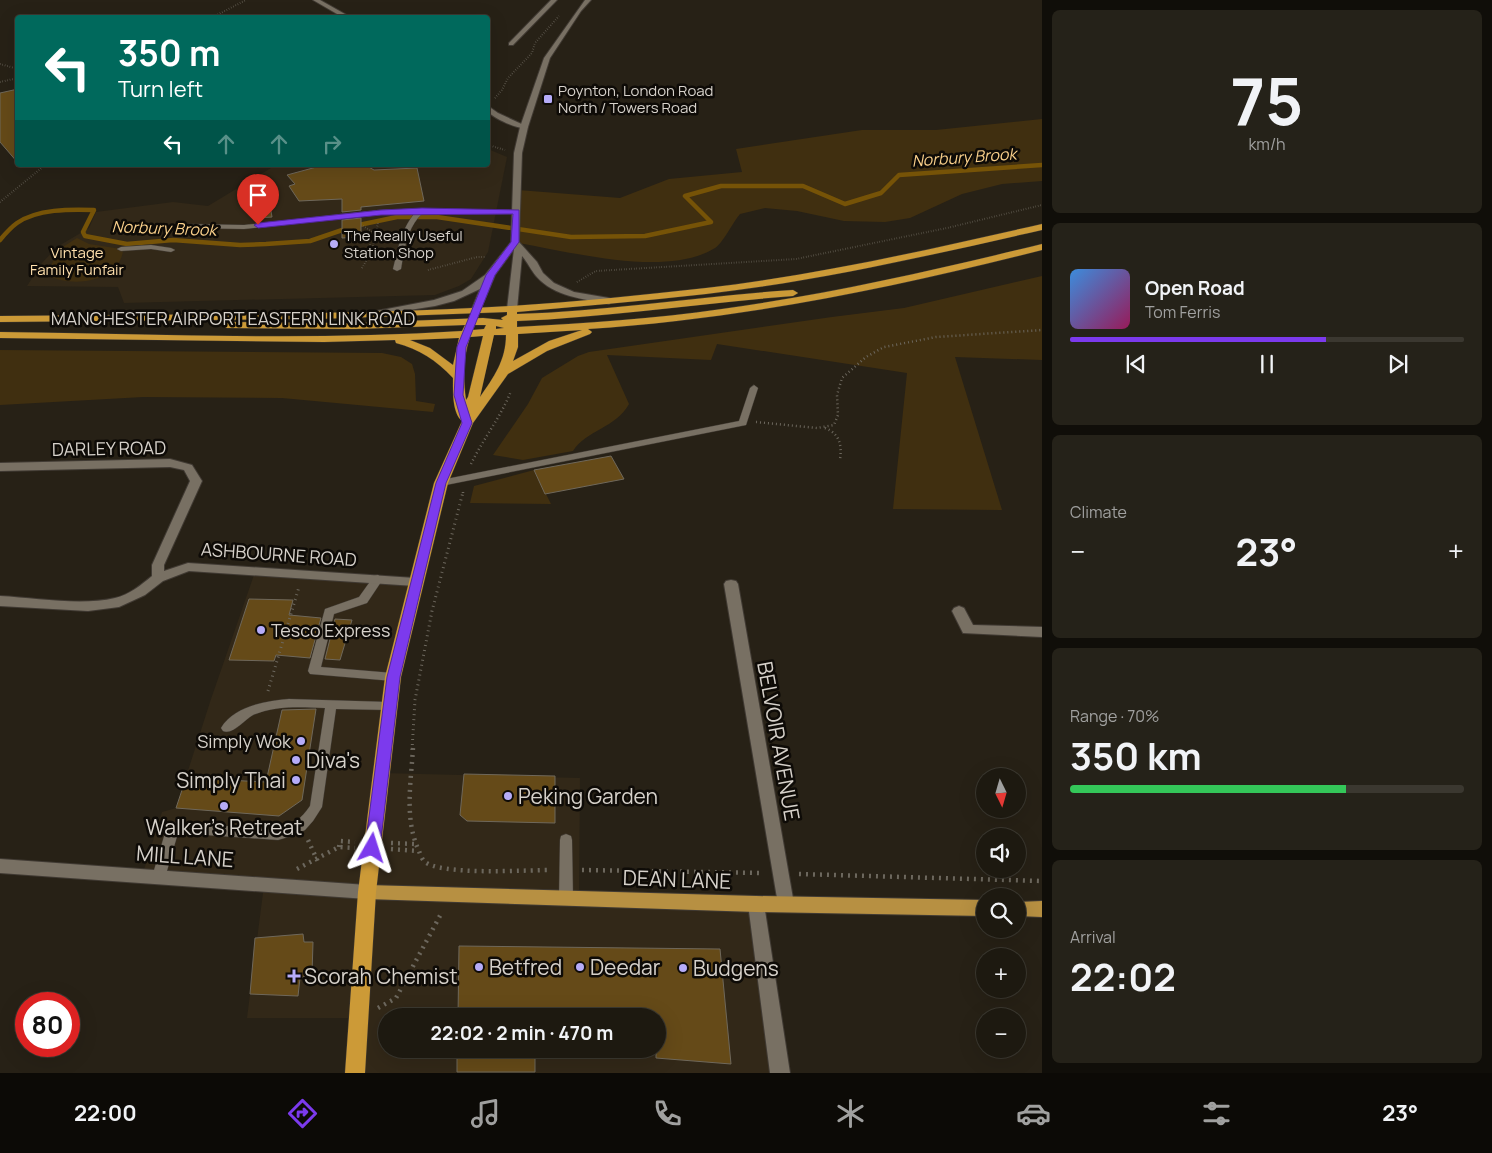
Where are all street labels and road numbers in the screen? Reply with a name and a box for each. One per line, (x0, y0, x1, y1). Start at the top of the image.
street label: MANCHESTER AIRPORT EASTERN LINK ROAD (51, 306, 415, 330)
street label: DARLEY ROAD (52, 435, 166, 461)
street label: ASHBOURNE ROAD (200, 537, 358, 571)
street label: BELVOIR AVENUE (751, 659, 807, 823)
street label: MILL LANE (135, 839, 235, 873)
street label: DEAN LANE (622, 863, 732, 895)

